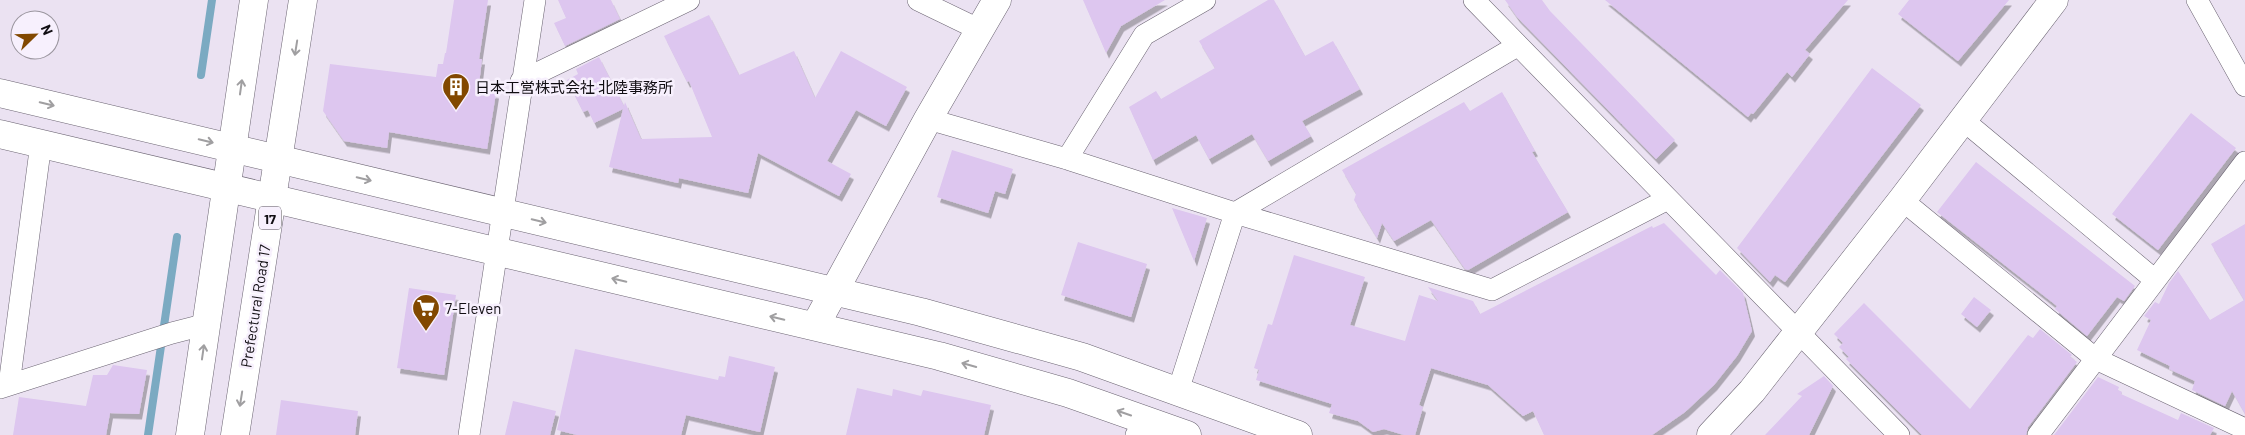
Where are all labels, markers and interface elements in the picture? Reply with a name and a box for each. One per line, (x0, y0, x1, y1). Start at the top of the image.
north arrow (10, 10, 60, 60)
text: N (38, 22, 57, 37)
one-way arrow (291, 40, 301, 56)
building icon: 日本工営株式会社 北陸事務所 (441, 72, 471, 111)
place label: 日本工営株式会社 北陸事務所 (475, 78, 673, 96)
one-way arrow (236, 80, 246, 96)
one-way arrow (39, 100, 55, 109)
one-way arrow (197, 137, 213, 146)
one-way arrow (355, 175, 371, 184)
road number: 17 (259, 207, 281, 230)
one-way arrow (530, 217, 546, 226)
street label: Prefectural Road 17 (236, 243, 274, 369)
one-way arrow (612, 275, 628, 284)
supermarket icon: 7-Eleven (411, 293, 441, 332)
place label: 7-Eleven (445, 299, 501, 317)
one-way arrow (770, 313, 786, 322)
one-way arrow (198, 345, 208, 361)
one-way arrow (961, 360, 977, 369)
one-way arrow (235, 391, 245, 407)
one-way arrow (1117, 408, 1133, 417)

